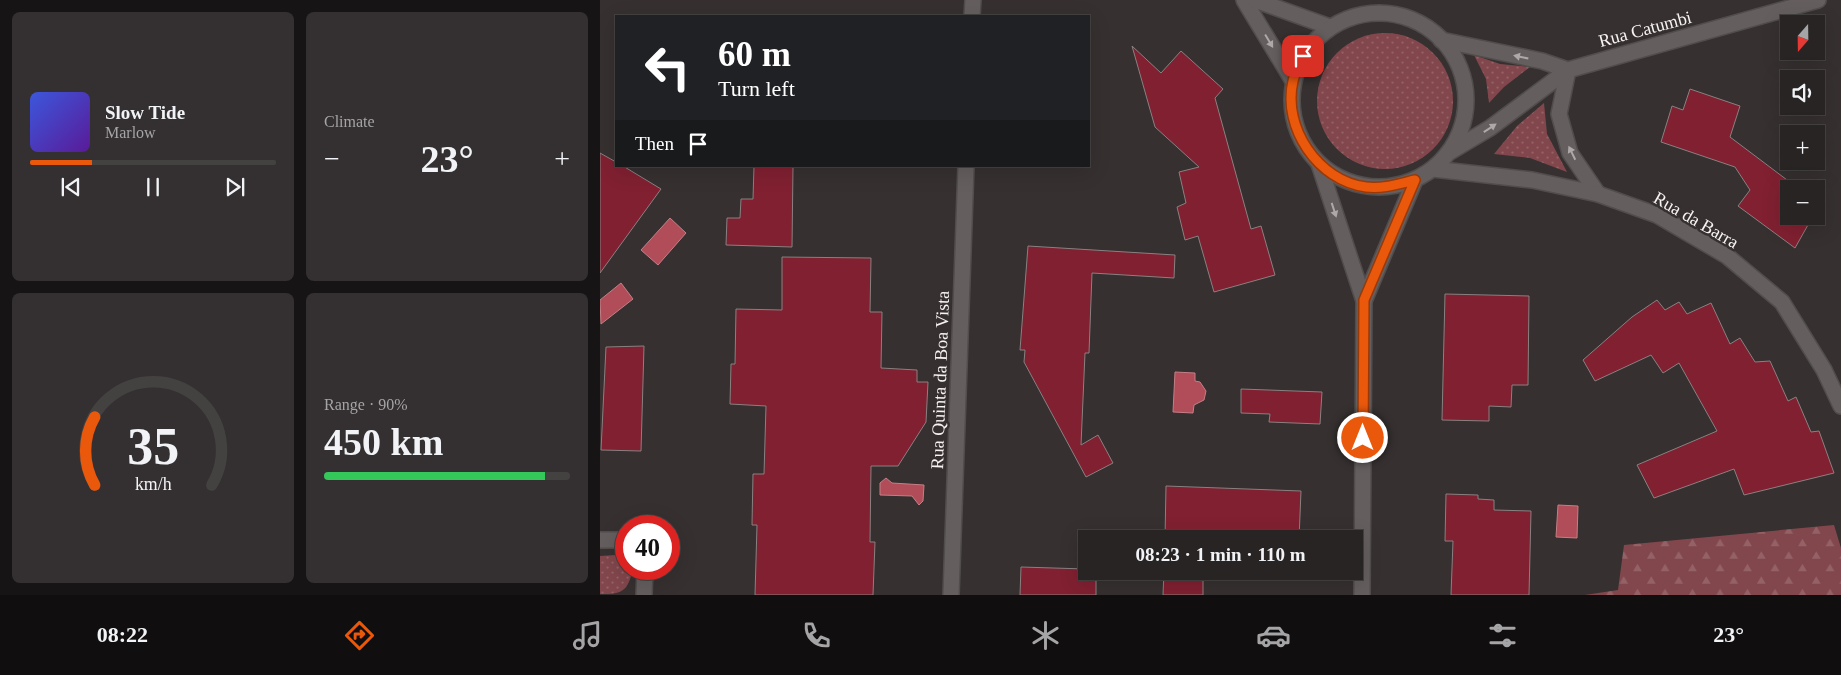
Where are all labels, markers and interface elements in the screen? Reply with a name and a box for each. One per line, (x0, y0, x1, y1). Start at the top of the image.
street label: Rua Catumbi (1596, 7, 1694, 51)
north arrow (1780, 15, 1825, 60)
map controls (1780, 15, 1825, 225)
one-way arrow (1264, 34, 1273, 47)
icon: left (635, 35, 700, 100)
text: 60 m (718, 35, 791, 74)
pin (1282, 35, 1324, 77)
icon: arrive (1289, 42, 1317, 70)
one-way arrow (1514, 53, 1529, 61)
button: sound (1780, 70, 1825, 115)
text: Turn left (718, 76, 795, 101)
text: Slow Tide (105, 102, 185, 123)
text: Climate (324, 113, 375, 130)
one-way arrow (1483, 123, 1496, 132)
text: Marlow (105, 124, 156, 141)
button: + (1780, 125, 1825, 170)
icon: arrive (684, 130, 712, 158)
text: Then (635, 133, 674, 154)
text: 23° (420, 138, 474, 180)
text: − (324, 143, 340, 174)
text: + (554, 143, 570, 174)
one-way arrow (1567, 146, 1575, 160)
icon: previous (57, 173, 85, 201)
icon: pause (139, 173, 167, 201)
icon: next (221, 173, 249, 201)
button: − (1780, 180, 1825, 225)
street label: Rua da Barra (1650, 188, 1742, 252)
one-way arrow (1330, 203, 1338, 218)
street label: Rua Quinta da Boa Vista (927, 290, 953, 470)
text: Range · 90% (324, 396, 408, 413)
position arrow (1336, 411, 1388, 463)
text: 35 (127, 418, 179, 475)
text: 450 km (324, 421, 443, 463)
text: km/h (135, 474, 171, 494)
speed limit sign: 40 (615, 515, 680, 580)
text: 08:23 · 1 min · 110 m (1136, 544, 1305, 565)
icon: directions (342, 618, 377, 653)
icon: music (570, 618, 605, 653)
icon: phone (799, 618, 834, 653)
icon: climate (1028, 618, 1063, 653)
icon: car (1256, 618, 1291, 653)
icon: filters (1485, 618, 1520, 653)
text: 08:22 (97, 622, 148, 647)
text: 23° (1713, 622, 1744, 647)

